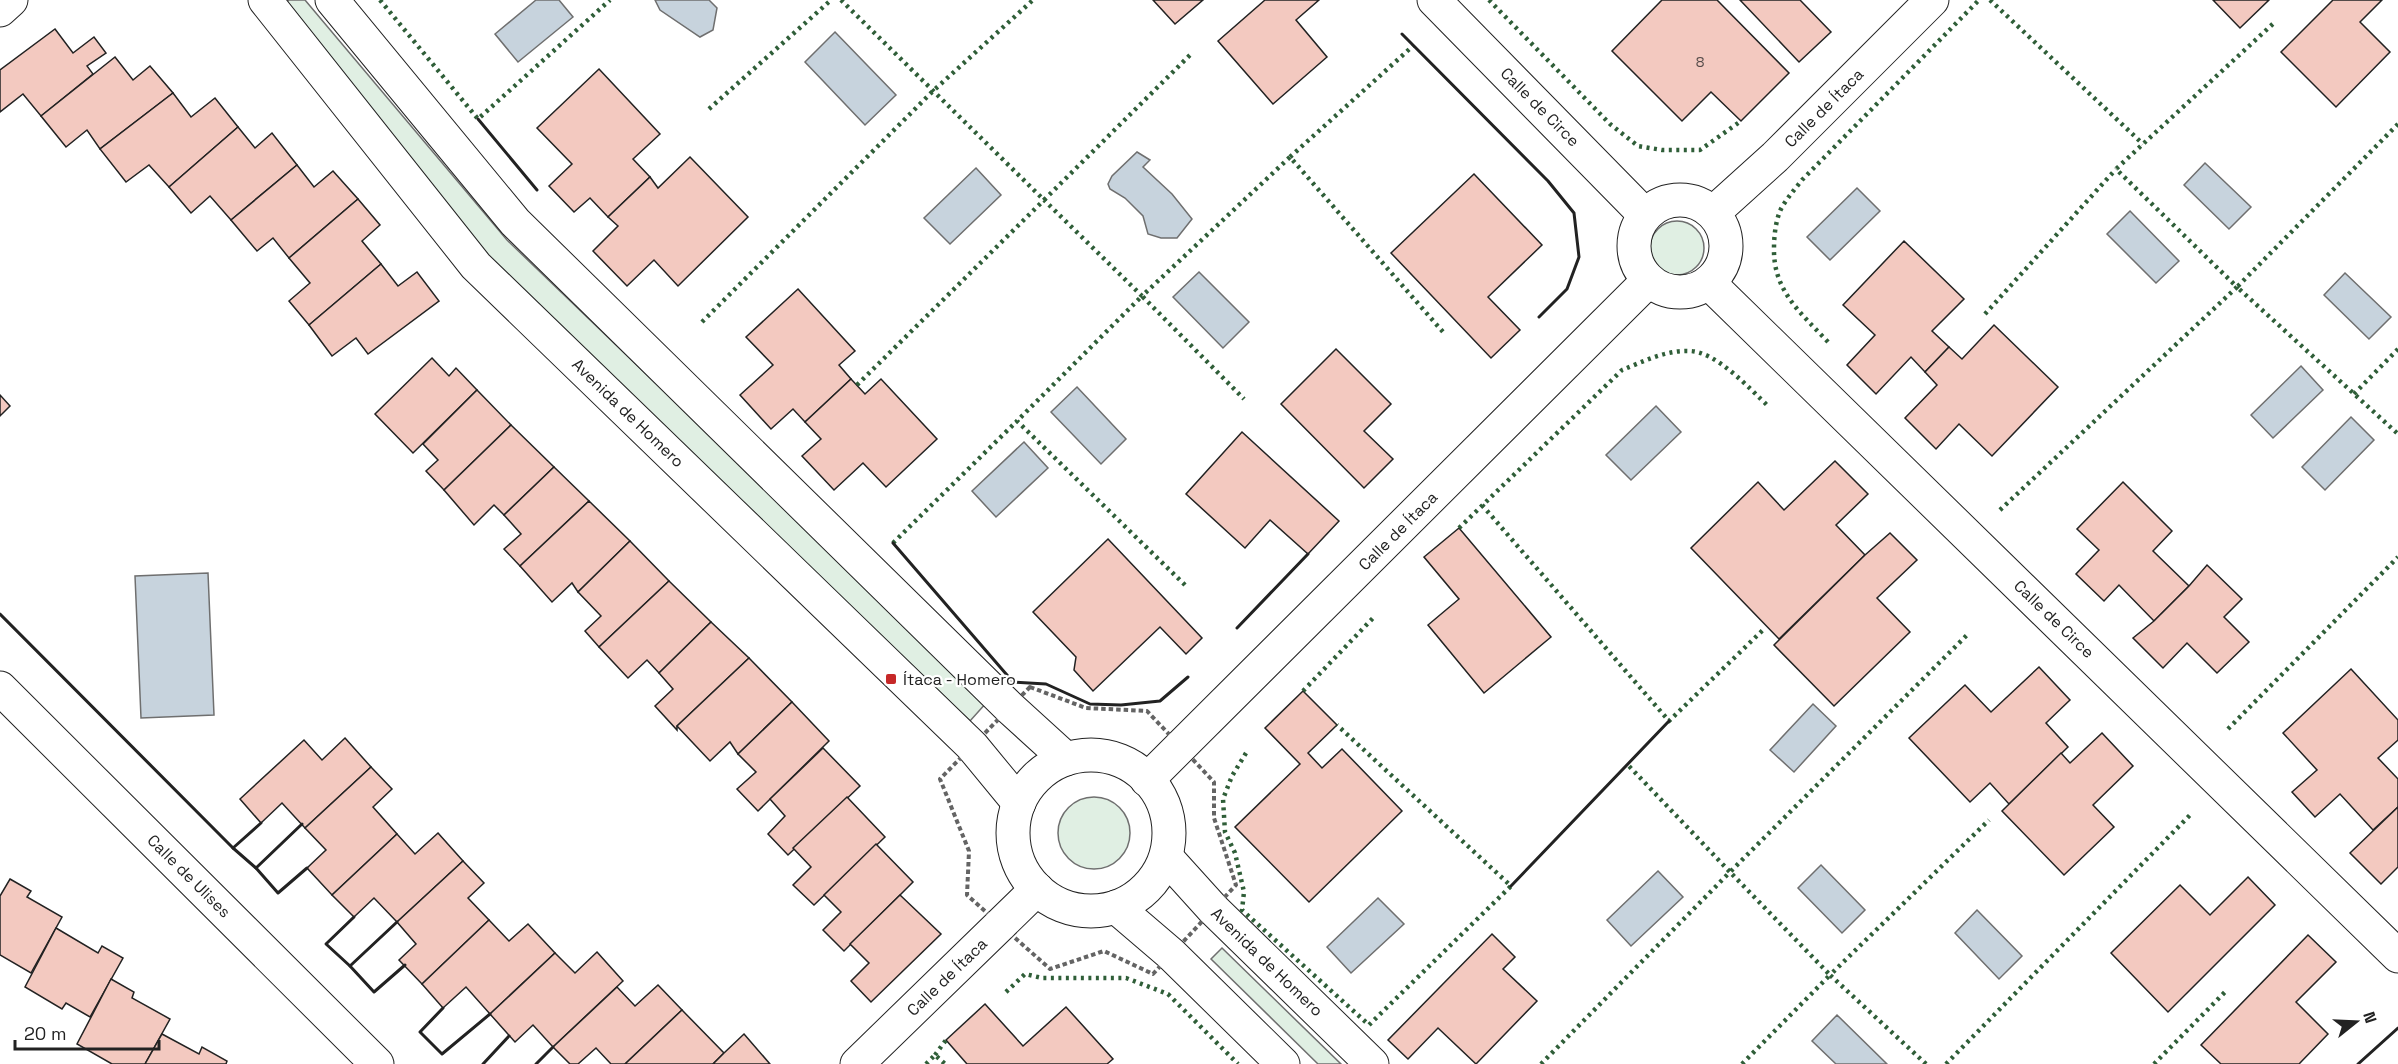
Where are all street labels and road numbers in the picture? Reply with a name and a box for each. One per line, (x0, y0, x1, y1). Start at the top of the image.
street label: Calle de Circe (1496, 63, 1584, 151)
street label: Calle de Ítaca (1780, 64, 1868, 152)
street label: Avenida de Homero (567, 354, 689, 472)
street label: Calle de Ítaca (1354, 487, 1442, 575)
street label: Calle de Circe (2009, 575, 2099, 663)
street label: Calle de Ulises (143, 830, 235, 922)
street label: Avenida de Homero (1206, 903, 1328, 1021)
street label: Calle de Ítaca (902, 933, 992, 1021)

